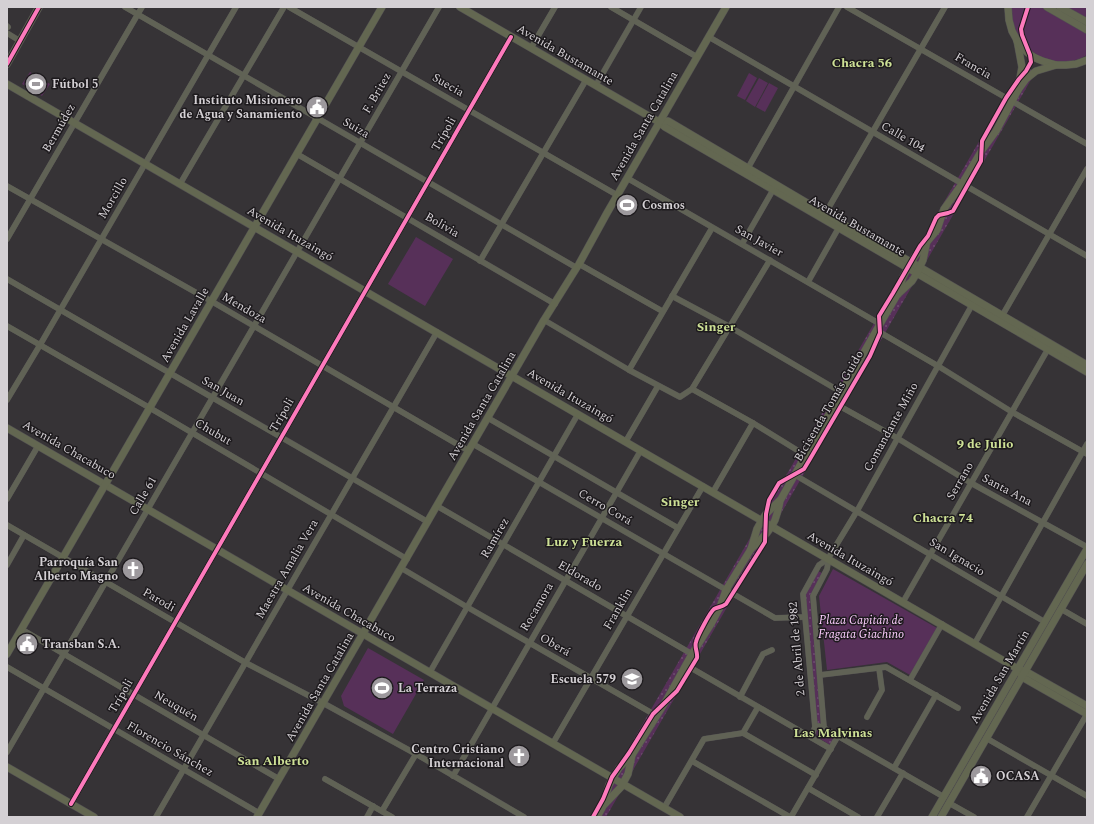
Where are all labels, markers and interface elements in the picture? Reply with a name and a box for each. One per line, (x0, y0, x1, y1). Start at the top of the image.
street label: Avenida Bustamante (513, 19, 617, 91)
street label: Francia (951, 48, 995, 84)
district label: Chacra 56 (832, 53, 892, 73)
street label: Suecia (428, 68, 468, 102)
street label: Avenida Santa Catalina (605, 68, 683, 184)
street label: F. Britez (358, 69, 396, 117)
sports icon: Fútbol 5 (23, 71, 49, 97)
place label: Fútbol 5 (52, 75, 99, 94)
place label: Instituto Misionero de Agua y Sanamiento (180, 91, 302, 124)
public building icon: Instituto Misionero de Agua y Sanamiento (304, 94, 330, 120)
street label: Bermúdez (37, 100, 81, 156)
street label: Suiza (339, 113, 373, 143)
street label: Trípoli (427, 113, 462, 155)
street label: Calle 104 (877, 117, 929, 157)
street label: Morcillo (93, 173, 133, 223)
street label: Avenida Bustamante (805, 190, 909, 262)
sports icon: Cosmos (614, 192, 640, 218)
place label: Cosmos (642, 196, 685, 215)
street label: Avenida Ituzaingó (243, 201, 337, 267)
street label: Bolivia (421, 207, 463, 243)
street label: San Javier (731, 220, 787, 262)
street label: Avenida Lavalle (156, 284, 214, 366)
street label: Mendoza (218, 288, 270, 329)
district label: Singer (697, 317, 736, 337)
street label: Bicisenda Tomás Guido (789, 347, 869, 465)
street label: Avenida Santa Catalina (443, 348, 521, 464)
street label: Avenida Ituzaingó (523, 363, 617, 429)
street label: San Juan (198, 371, 248, 411)
street label: Comandante Miño (859, 379, 923, 475)
street label: Trípoli (265, 394, 300, 436)
street label: Chubut (191, 414, 235, 450)
street label: Avenida Chacabuco (19, 415, 119, 485)
district label: 9 de Julio (957, 434, 1013, 454)
street label: Serrano (941, 458, 979, 504)
street label: Santa Ana (979, 469, 1036, 511)
street label: Calle 61 (124, 473, 162, 519)
street label: Cerro Corá (574, 484, 636, 530)
district label: Singer (661, 492, 700, 512)
district label: Chacra 74 (913, 508, 974, 528)
street label: Ramírez (476, 514, 514, 562)
street label: Maestra Amalia Vera (251, 515, 323, 622)
street label: Avenida Ituzaingó (803, 526, 897, 592)
district label: Luz y Fuerza (546, 532, 622, 552)
street label: San Ignacio (925, 533, 989, 581)
place label: Parroquía San Alberto Magno (34, 553, 119, 586)
church icon: Parroquía San Alberto Magno (120, 556, 146, 582)
street label: Eldorado (554, 556, 606, 596)
street label: Avenida Chacabuco (299, 578, 399, 648)
street label: Rocamora (515, 579, 559, 635)
street label: Parodi (139, 583, 179, 617)
street label: Franklin (598, 584, 638, 633)
street label: 2 de Abril de 1982 (783, 601, 811, 697)
park label: Plaza Capitán de Fragata Giachino (818, 611, 904, 644)
street label: Avenida San Martín (965, 626, 1035, 728)
street label: Avenida Santa Catalina (281, 629, 359, 745)
street label: Oberá (536, 629, 574, 662)
public building icon: Transban S.A. (14, 631, 40, 657)
place label: Transban S.A. (42, 635, 120, 654)
school or university icon: Escuela 579 (619, 666, 645, 692)
place label: Escuela 579 (550, 670, 616, 689)
street label: Trípoli (104, 675, 139, 717)
sports icon: La Terraza (369, 675, 395, 701)
place label: La Terraza (398, 679, 458, 698)
street label: Neuquén (150, 686, 202, 726)
street label: Florencio Sánchez (123, 716, 217, 782)
district label: Las Malvinas (794, 723, 872, 743)
place label: Centro Cristiano Internacional (411, 740, 504, 773)
church icon: Centro Cristiano Internacional (506, 743, 532, 769)
district label: San Alberto (237, 751, 309, 771)
public building icon: OCASA (968, 763, 994, 789)
place label: OCASA (996, 767, 1040, 786)

